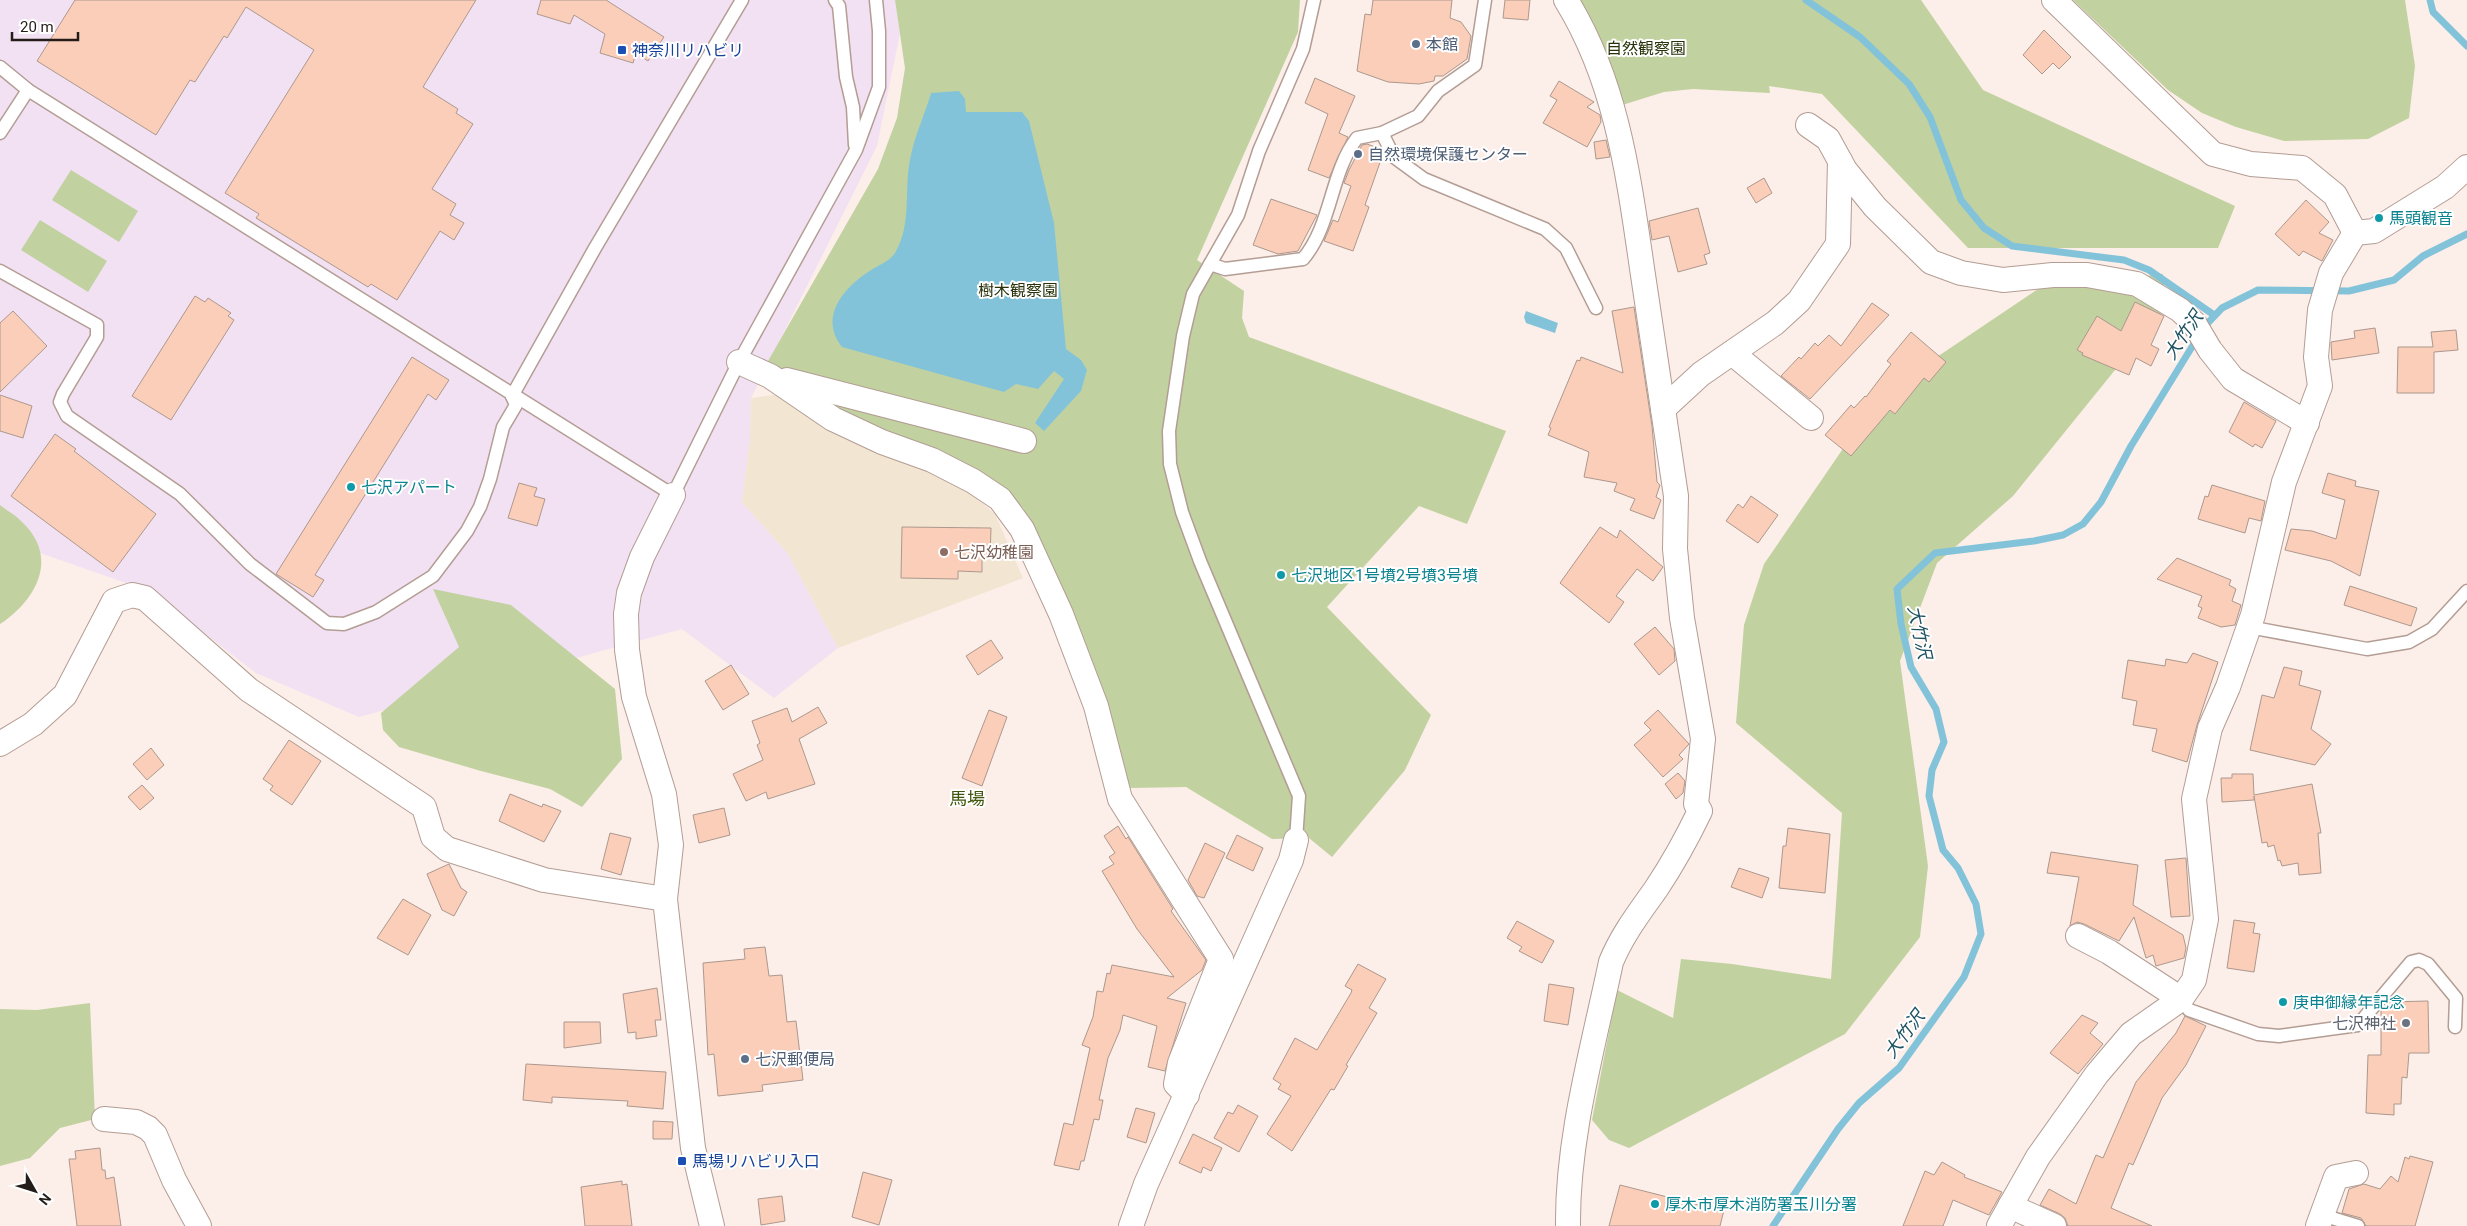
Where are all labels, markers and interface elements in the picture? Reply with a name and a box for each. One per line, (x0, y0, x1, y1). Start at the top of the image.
scale bar (12, 10, 79, 42)
text: 20 m (20, 18, 54, 36)
place label: 本館 (1426, 35, 1458, 54)
marker: 本館 (1410, 38, 1422, 50)
park label: 自然観察園 (1606, 39, 1686, 58)
place label: 神奈川リハビリ (632, 41, 744, 60)
marker: 神奈川リハビリ (616, 44, 628, 56)
place label: 自然環境保護センター (1368, 145, 1528, 164)
marker: 自然環境保護センター (1352, 148, 1364, 160)
place label: 馬頭観音 (2389, 209, 2453, 228)
marker: 馬頭観音 (2373, 212, 2385, 224)
park label: 樹木観察園 (978, 281, 1058, 300)
water label: 大竹沢 (2159, 305, 2208, 363)
place label: 七沢アパート (361, 478, 457, 497)
marker: 七沢アパート (345, 481, 357, 493)
place label: 七沢幼稚園 (954, 543, 1034, 562)
marker: 七沢幼稚園 (938, 546, 950, 558)
place label: 七沢地区1号墳2号墳3号墳 (1291, 566, 1478, 585)
marker: 七沢地区1号墳2号墳3号墳 (1275, 569, 1287, 581)
water label: 大竹沢 (1904, 603, 1936, 663)
district label: 馬場 (949, 788, 985, 809)
place label: 庚申御縁年記念 (2293, 993, 2405, 1012)
marker: 庚申御縁年記念 (2277, 996, 2289, 1008)
water label: 大竹沢 (1879, 1005, 1930, 1062)
place label: 七沢神社 (2332, 1014, 2396, 1033)
marker: 七沢神社 (2400, 1017, 2412, 1029)
place label: 七沢郵便局 (755, 1050, 835, 1069)
marker: 七沢郵便局 (739, 1053, 751, 1065)
place label: 馬場リハビリ入口 (692, 1152, 820, 1171)
marker: 馬場リハビリ入口 (676, 1155, 688, 1167)
north arrow (10, 1166, 60, 1216)
text: N (36, 1190, 54, 1208)
place label: 厚木市厚木消防署玉川分署 (1665, 1195, 1857, 1214)
marker: 厚木市厚木消防署玉川分署 (1649, 1198, 1661, 1210)

